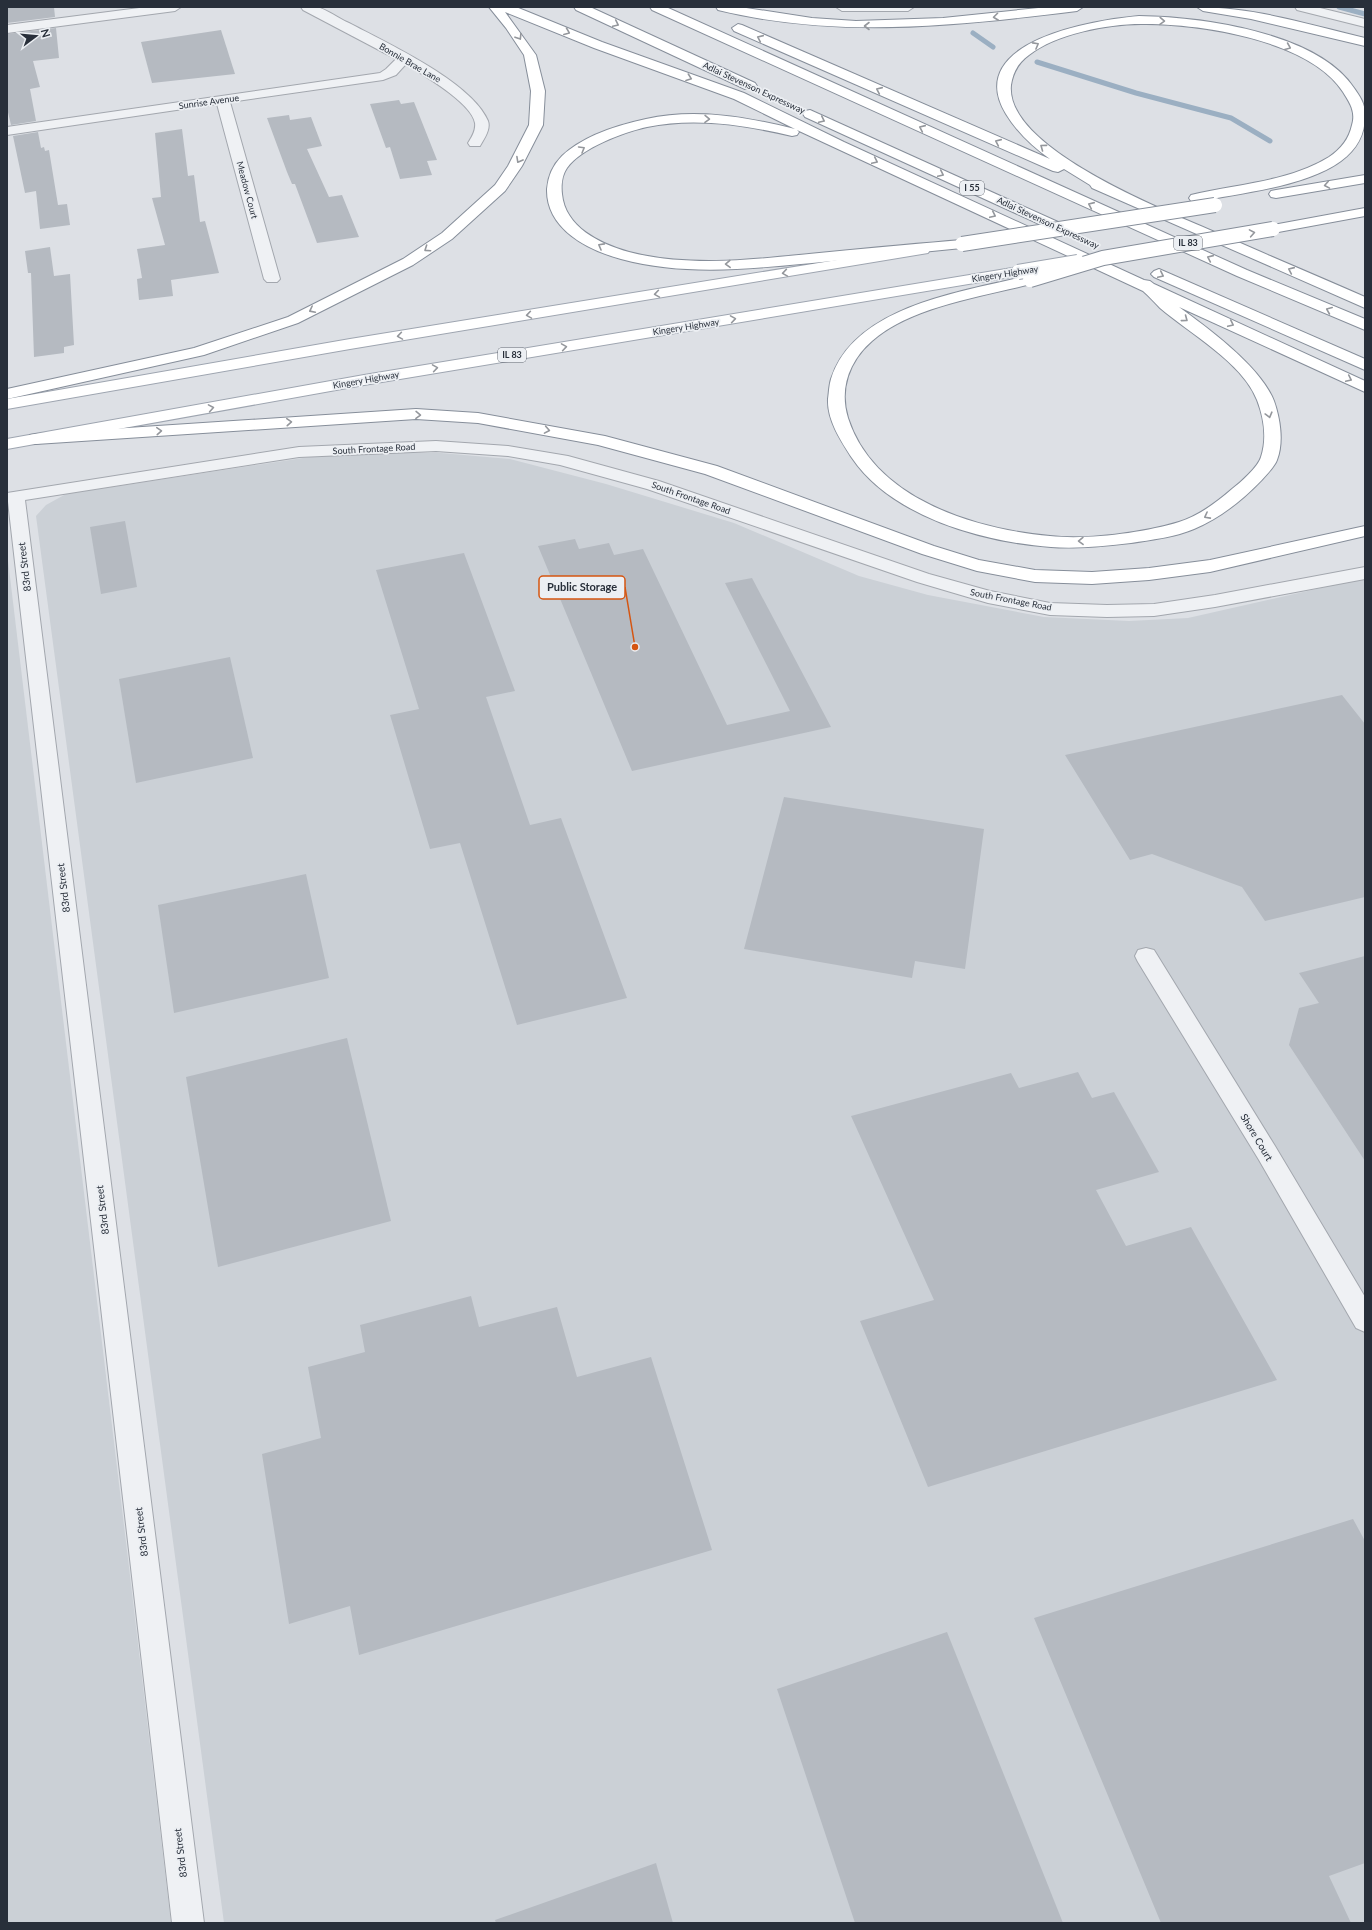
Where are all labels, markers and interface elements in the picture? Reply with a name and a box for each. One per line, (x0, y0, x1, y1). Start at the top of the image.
one-way arrow (993, 13, 999, 22)
north arrow (16, 16, 56, 56)
one-way arrow (1159, 16, 1165, 25)
one-way arrow (611, 19, 619, 27)
one-way arrow (864, 21, 870, 30)
text: N (39, 27, 54, 39)
one-way arrow (563, 28, 570, 36)
one-way arrow (514, 33, 521, 40)
one-way arrow (756, 35, 764, 43)
street label: Bonnie Brae Lane (377, 40, 443, 85)
one-way arrow (1032, 43, 1039, 50)
one-way arrow (1285, 43, 1292, 51)
street label: Adlai Stevenson Expressway (701, 59, 807, 116)
one-way arrow (685, 73, 692, 81)
one-way arrow (876, 87, 883, 95)
street label: Sunrise Avenue (178, 92, 240, 111)
one-way arrow (704, 115, 710, 123)
one-way arrow (819, 115, 826, 123)
one-way arrow (918, 125, 925, 133)
one-way arrow (995, 139, 1002, 147)
one-way arrow (1041, 145, 1048, 152)
one-way arrow (578, 147, 585, 154)
one-way arrow (516, 155, 524, 163)
one-way arrow (870, 156, 878, 164)
street label: Meadow Court (235, 160, 261, 221)
one-way arrow (936, 169, 944, 177)
road number: I 55 (960, 181, 984, 195)
one-way arrow (1323, 181, 1330, 189)
street label: Adlai Stevenson Expressway (995, 194, 1101, 251)
one-way arrow (1088, 202, 1096, 210)
one-way arrow (989, 210, 996, 218)
one-way arrow (1249, 229, 1255, 238)
road number: IL 83 (1174, 236, 1202, 250)
one-way arrow (597, 243, 605, 250)
one-way arrow (424, 244, 431, 252)
one-way arrow (1206, 255, 1214, 263)
one-way arrow (725, 259, 731, 268)
street label: Kingery Highway (971, 263, 1039, 284)
one-way arrow (1287, 267, 1294, 275)
one-way arrow (782, 268, 788, 276)
one-way arrow (1156, 270, 1164, 278)
one-way arrow (654, 289, 660, 297)
one-way arrow (309, 305, 316, 313)
one-way arrow (1326, 306, 1333, 314)
one-way arrow (526, 310, 532, 318)
one-way arrow (1180, 314, 1187, 321)
one-way arrow (730, 315, 736, 324)
street label: Kingery Highway (652, 316, 720, 337)
one-way arrow (1227, 319, 1235, 327)
one-way arrow (397, 331, 403, 339)
one-way arrow (560, 343, 567, 352)
road number: IL 83 (498, 348, 526, 362)
one-way arrow (432, 364, 438, 373)
street label: Kingery Highway (332, 368, 400, 391)
one-way arrow (1345, 374, 1352, 382)
one-way arrow (208, 404, 214, 412)
one-way arrow (415, 411, 421, 419)
one-way arrow (1264, 411, 1273, 418)
one-way arrow (286, 417, 292, 426)
one-way arrow (544, 425, 550, 433)
one-way arrow (156, 426, 162, 435)
street label: South Frontage Road (332, 441, 416, 456)
street label: South Frontage Road (650, 479, 732, 516)
one-way arrow (1204, 511, 1211, 518)
one-way arrow (1078, 537, 1084, 545)
street label: 83rd Street (15, 541, 33, 592)
callout: Public Storage (539, 576, 625, 599)
text: Public Storage (547, 580, 617, 593)
street label: South Frontage Road (969, 586, 1053, 613)
street label: 83rd Street (54, 862, 72, 913)
street label: Shore Court (1238, 1111, 1276, 1163)
street label: 83rd Street (93, 1184, 111, 1235)
street label: 83rd Street (132, 1506, 150, 1557)
street label: 83rd Street (171, 1827, 189, 1878)

